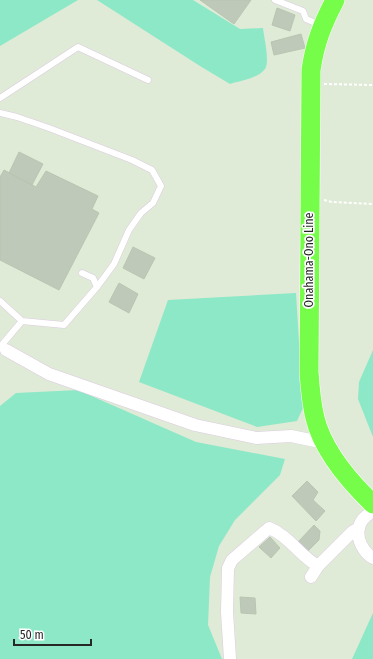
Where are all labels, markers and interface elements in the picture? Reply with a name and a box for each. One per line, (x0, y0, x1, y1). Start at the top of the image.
street label: Onahama-Ono Line (302, 212, 316, 307)
scale bar (14, 621, 91, 647)
text: 50 m (20, 628, 44, 642)

